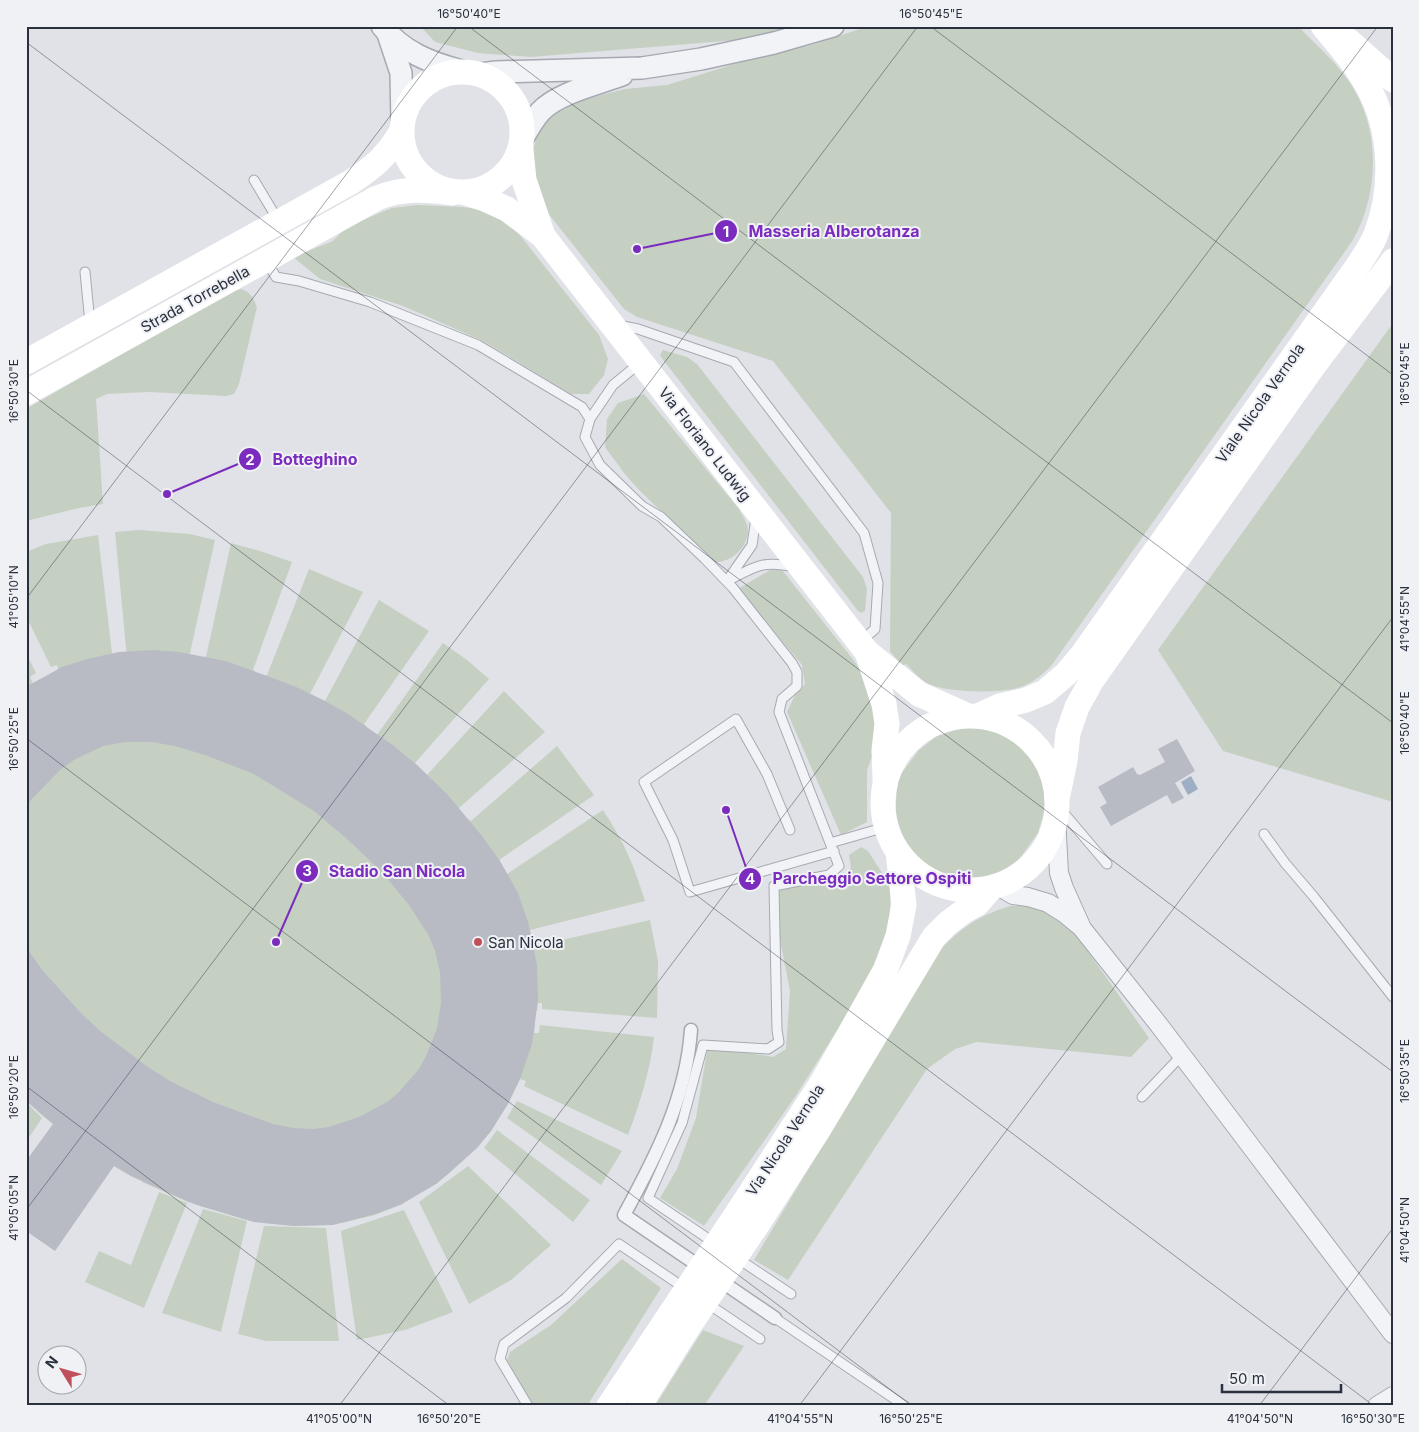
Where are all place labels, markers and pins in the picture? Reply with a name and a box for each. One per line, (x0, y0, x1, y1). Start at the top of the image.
callout: Masseria Alberotanza (713, 216, 930, 247)
callout: Botteghino (238, 444, 368, 475)
callout: Stadio San Nicola (294, 855, 476, 886)
callout: Parcheggio Settore Ospiti (738, 863, 982, 894)
place label: San Nicola (488, 933, 564, 952)
marker: San Nicola (472, 936, 484, 948)

